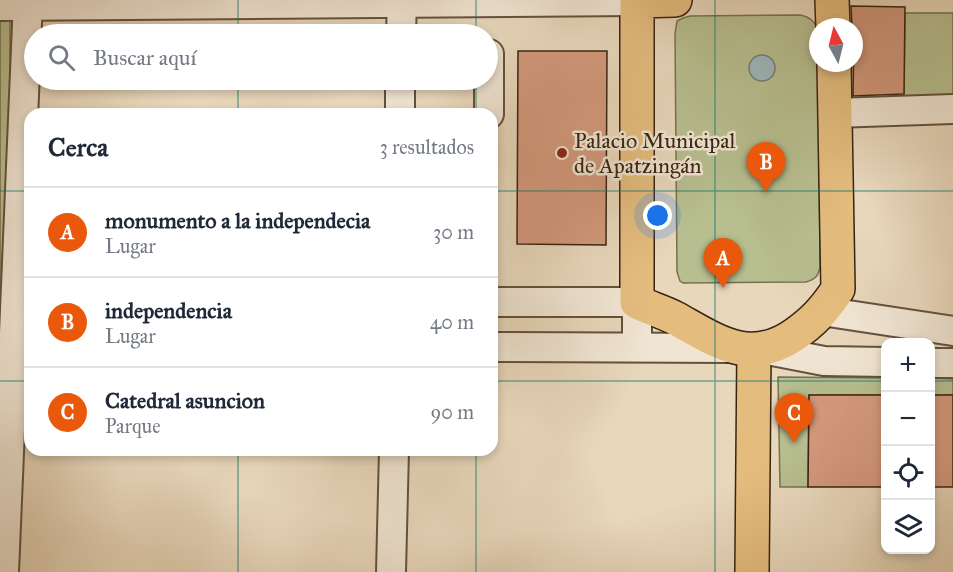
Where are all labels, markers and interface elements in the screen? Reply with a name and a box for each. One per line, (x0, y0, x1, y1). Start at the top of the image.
north arrow (809, 18, 863, 72)
search box (24, 24, 498, 90)
icon: search (45, 41, 78, 74)
text: Buscar aquí (93, 44, 196, 71)
place label: Palacio Municipal de Apatzingán (574, 127, 736, 179)
text: Cerca (48, 131, 108, 163)
text: 3 resultados (380, 135, 474, 159)
pin: B (746, 142, 786, 192)
marker: Palacio Municipal de Apatzingán (555, 146, 569, 160)
your location (643, 201, 672, 230)
text: monumento a la independecia (105, 207, 370, 234)
text: A (61, 220, 74, 244)
text: 30 m (433, 220, 474, 244)
text: Lugar (105, 234, 156, 258)
pin: A (704, 238, 742, 288)
text: independencia (105, 297, 232, 324)
text: B (61, 310, 74, 334)
text: 40 m (430, 310, 474, 334)
text: Lugar (105, 324, 156, 348)
map controls (881, 338, 935, 554)
button: + (881, 338, 935, 392)
text: Catedral asuncion (105, 387, 265, 414)
button: − (881, 392, 935, 446)
pin: C (774, 394, 814, 443)
text: C (61, 400, 74, 424)
text: 90 m (431, 400, 474, 424)
text: Parque (105, 414, 161, 438)
button: locate (881, 446, 935, 500)
button: layers (881, 500, 935, 554)

